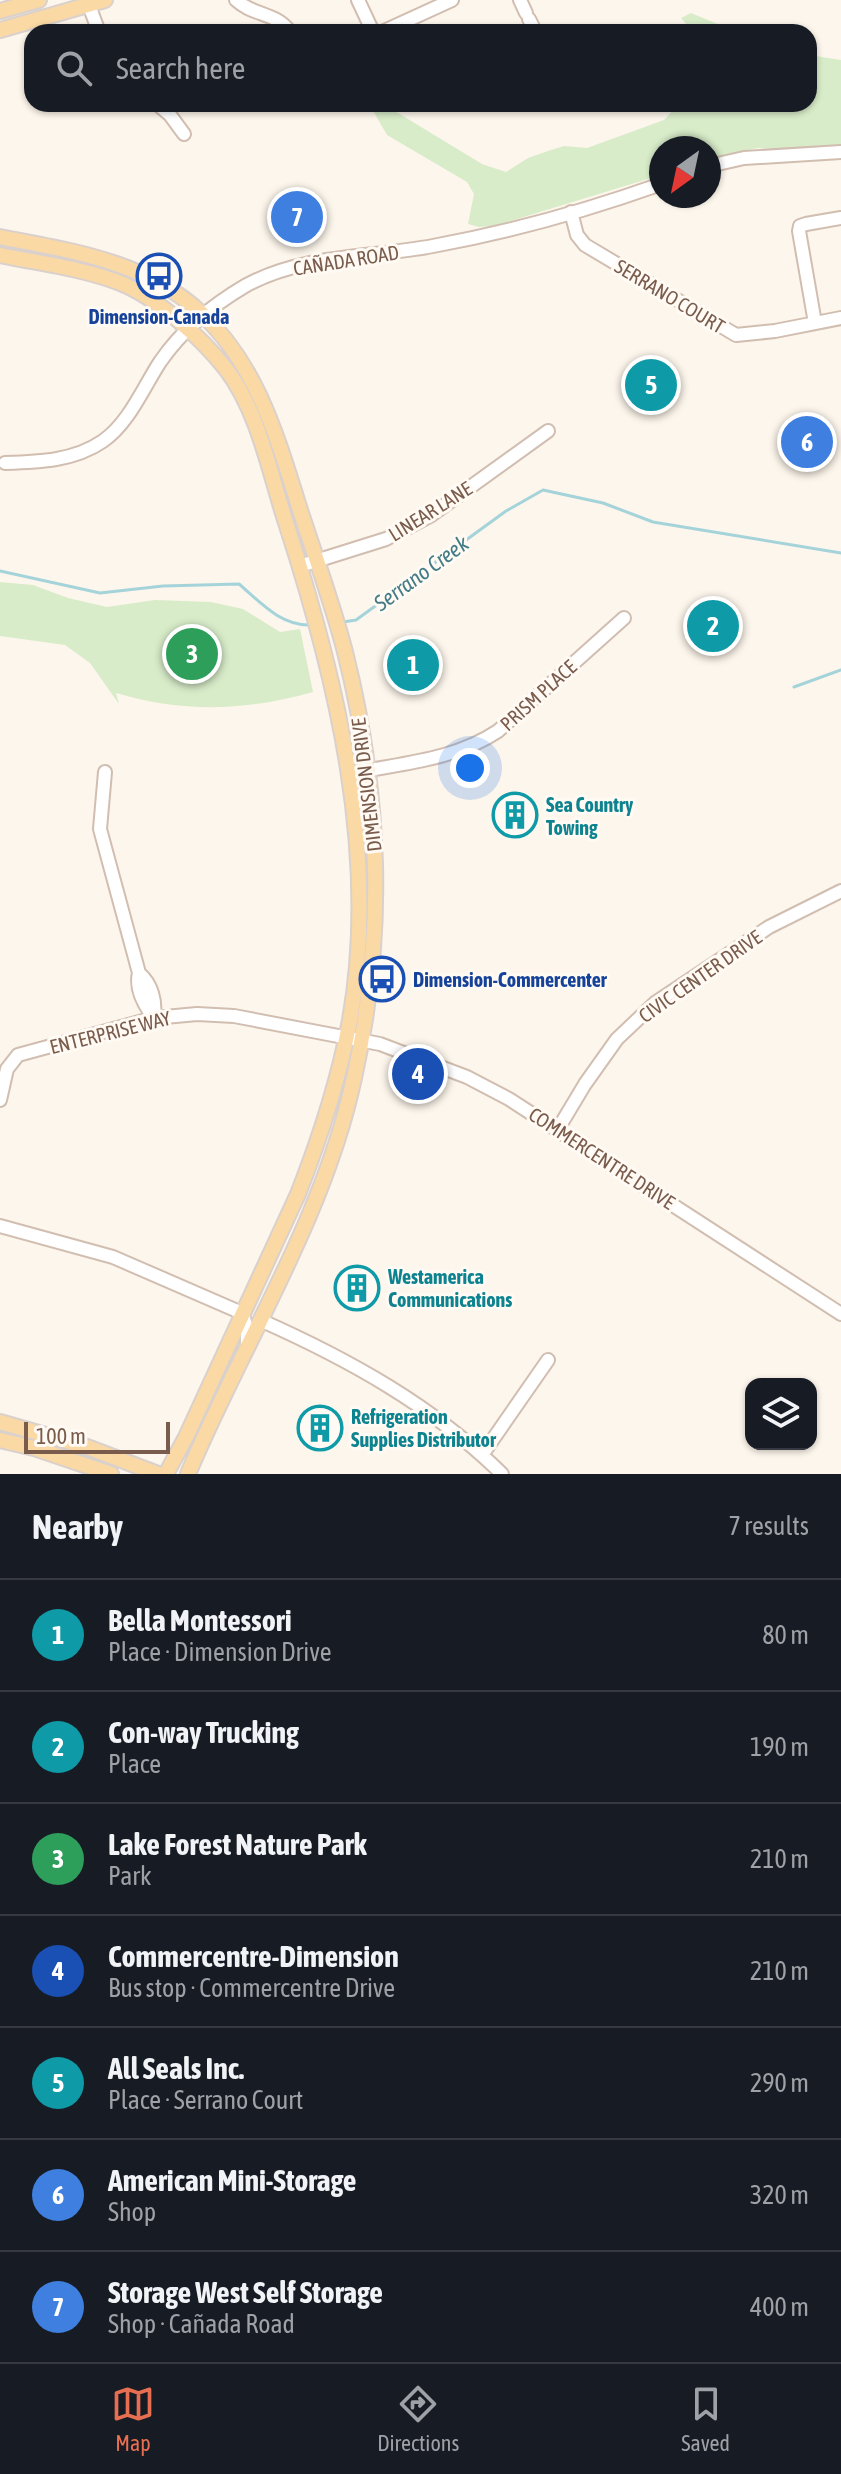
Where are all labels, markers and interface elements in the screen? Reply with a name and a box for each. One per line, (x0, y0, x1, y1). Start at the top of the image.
search box (24, 24, 817, 112)
icon: search (52, 46, 96, 90)
text: Search here (116, 51, 245, 85)
north arrow (649, 136, 721, 208)
pin: 7 (271, 187, 323, 247)
street label: CAÑADA ROAD (292, 240, 400, 280)
bus stop icon: Dimension-Canada (135, 252, 183, 300)
street label: SERRANO COURT (611, 254, 729, 338)
place label: Dimension-Canada (89, 305, 229, 328)
pin: 5 (625, 355, 677, 415)
pin: 6 (781, 412, 833, 472)
street label: LINEAR LANE (384, 476, 476, 546)
water label: Serrano Creek (368, 530, 474, 617)
pin: 2 (687, 596, 739, 656)
pin: 3 (166, 624, 218, 684)
pin: 1 (387, 635, 439, 695)
street label: PRISM PLACE (495, 655, 581, 735)
street label: DIMENSION DRIVE (346, 716, 386, 853)
your location (450, 748, 490, 788)
building icon: Sea Country Towing (491, 791, 539, 839)
place label: Sea Country Towing (546, 793, 634, 839)
street label: CIVIC CENTER DRIVE (634, 925, 766, 1027)
bus stop icon: Dimension-Commercenter (358, 955, 406, 1003)
place label: Dimension-Commercenter (413, 968, 608, 991)
street label: ENTERPRISE WAY (47, 1006, 173, 1058)
pin: 4 (392, 1044, 444, 1104)
street label: COMMERCENTRE DRIVE (525, 1102, 680, 1214)
building icon: Westamerica Communications (333, 1264, 381, 1312)
place label: Westamerica Communications (387, 1265, 512, 1311)
map controls (745, 1378, 817, 1450)
button: layers (745, 1378, 817, 1450)
building icon: Refrigeration Supplies Distributor (296, 1404, 344, 1452)
place label: Refrigeration Supplies Distributor (351, 1405, 497, 1451)
scale bar (24, 1418, 170, 1454)
text: 100 m (36, 1423, 86, 1449)
text: Nearby (32, 1507, 123, 1546)
text: 7 results (728, 1511, 809, 1541)
text: Bella Montessori (108, 1603, 292, 1637)
text: 1 (52, 1620, 64, 1650)
text: 80 m (762, 1620, 809, 1650)
text: Place · Dimension Drive (108, 1637, 332, 1667)
text: Con-way Trucking (108, 1715, 299, 1749)
text: 2 (52, 1732, 64, 1762)
text: 190 m (750, 1732, 809, 1762)
text: Place (108, 1749, 161, 1779)
text: Lake Forest Nature Park (108, 1827, 367, 1861)
text: 3 (52, 1844, 64, 1874)
text: 210 m (750, 1844, 809, 1874)
text: Park (108, 1861, 151, 1891)
text: Commercentre-Dimension (108, 1939, 399, 1973)
text: 4 (52, 1956, 64, 1986)
text: 210 m (750, 1956, 809, 1986)
text: Bus stop · Commercentre Drive (108, 1973, 395, 2003)
text: All Seals Inc. (108, 2051, 244, 2085)
text: 5 (52, 2068, 64, 2098)
text: 290 m (750, 2068, 809, 2098)
text: Place · Serrano Court (108, 2085, 303, 2115)
text: American Mini-Storage (108, 2163, 357, 2197)
text: 6 (52, 2180, 64, 2210)
text: 320 m (750, 2180, 809, 2210)
text: Shop (108, 2197, 156, 2227)
text: Storage West Self Storage (108, 2275, 383, 2309)
text: 7 (52, 2292, 64, 2322)
text: 400 m (750, 2292, 809, 2322)
text: Shop · Cañada Road (108, 2309, 295, 2339)
tab: Map (111, 2382, 155, 2456)
tab: Directions (377, 2382, 459, 2456)
tab: Saved (681, 2382, 730, 2456)

